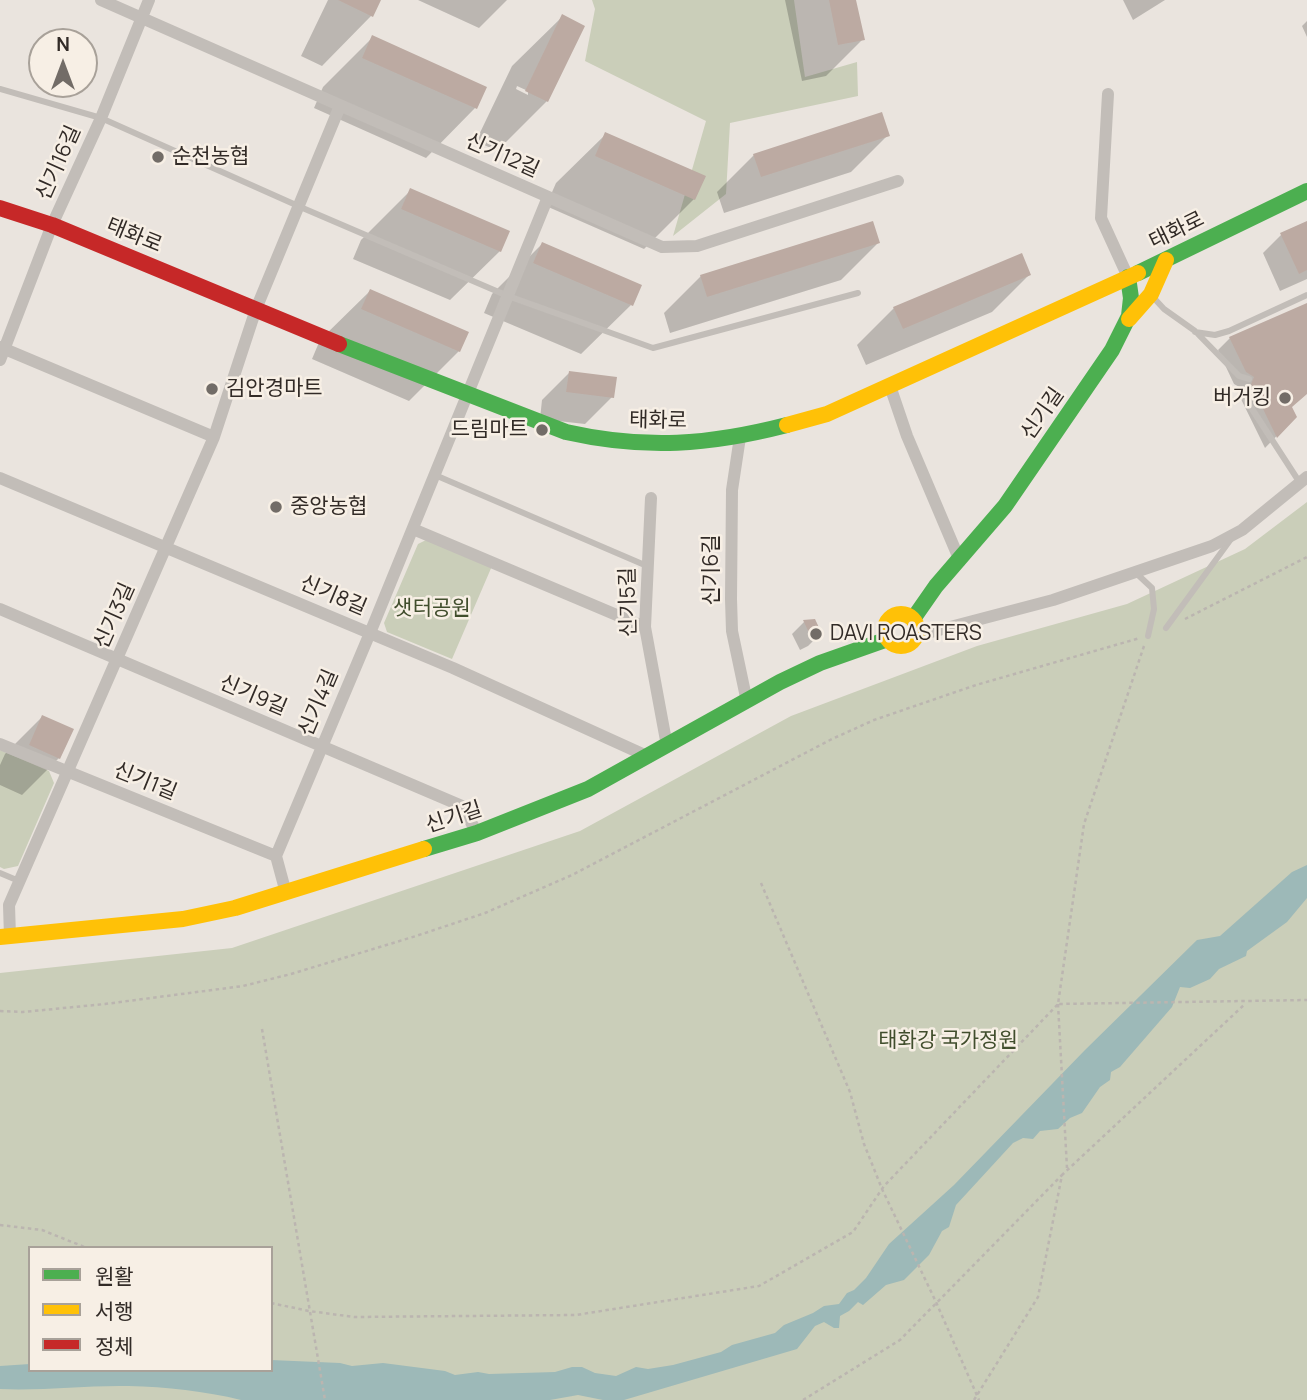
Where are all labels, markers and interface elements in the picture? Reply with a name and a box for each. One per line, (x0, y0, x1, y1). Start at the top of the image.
north arrow (28, 28, 98, 98)
text: N (56, 31, 70, 57)
street label: 신기16길 (31, 122, 87, 204)
street label: 신기12길 (461, 129, 543, 183)
place label: 순천농협 (172, 144, 249, 170)
marker: 순천농협 (150, 149, 166, 165)
street label: 태화로 (1145, 207, 1209, 255)
street label: 태화로 (102, 213, 166, 259)
place label: 김안경마트 (226, 376, 323, 402)
marker: 김안경마트 (204, 381, 220, 397)
street label: 신기길 (1016, 383, 1070, 445)
place label: 버거킹 (1213, 385, 1271, 411)
marker: 버거킹 (1277, 390, 1293, 406)
street label: 태화로 (629, 408, 687, 434)
place label: 드림마트 (451, 417, 528, 443)
marker: 드림마트 (534, 422, 550, 438)
place label: 중앙농협 (290, 494, 367, 520)
marker: 중앙농협 (268, 499, 284, 515)
street label: 신기6길 (699, 535, 725, 605)
street label: 신기5길 (616, 567, 642, 637)
street label: 신기8길 (296, 571, 370, 621)
street label: 신기3길 (89, 579, 141, 653)
park label: 샛터공원 (393, 596, 471, 622)
place label: DAVI ROASTERS (830, 621, 982, 647)
marker: DAVI ROASTERS (808, 626, 824, 642)
street label: 신기4길 (294, 666, 344, 740)
street label: 신기9길 (215, 671, 291, 721)
street label: 신기1길 (110, 758, 180, 806)
street label: 신기길 (423, 797, 485, 839)
park label: 태화강 국가정원 (878, 1028, 1018, 1054)
legend (28, 1246, 273, 1372)
text: 원활 (95, 1262, 134, 1290)
text: 서행 (95, 1297, 134, 1325)
text: 정체 (95, 1332, 134, 1360)

